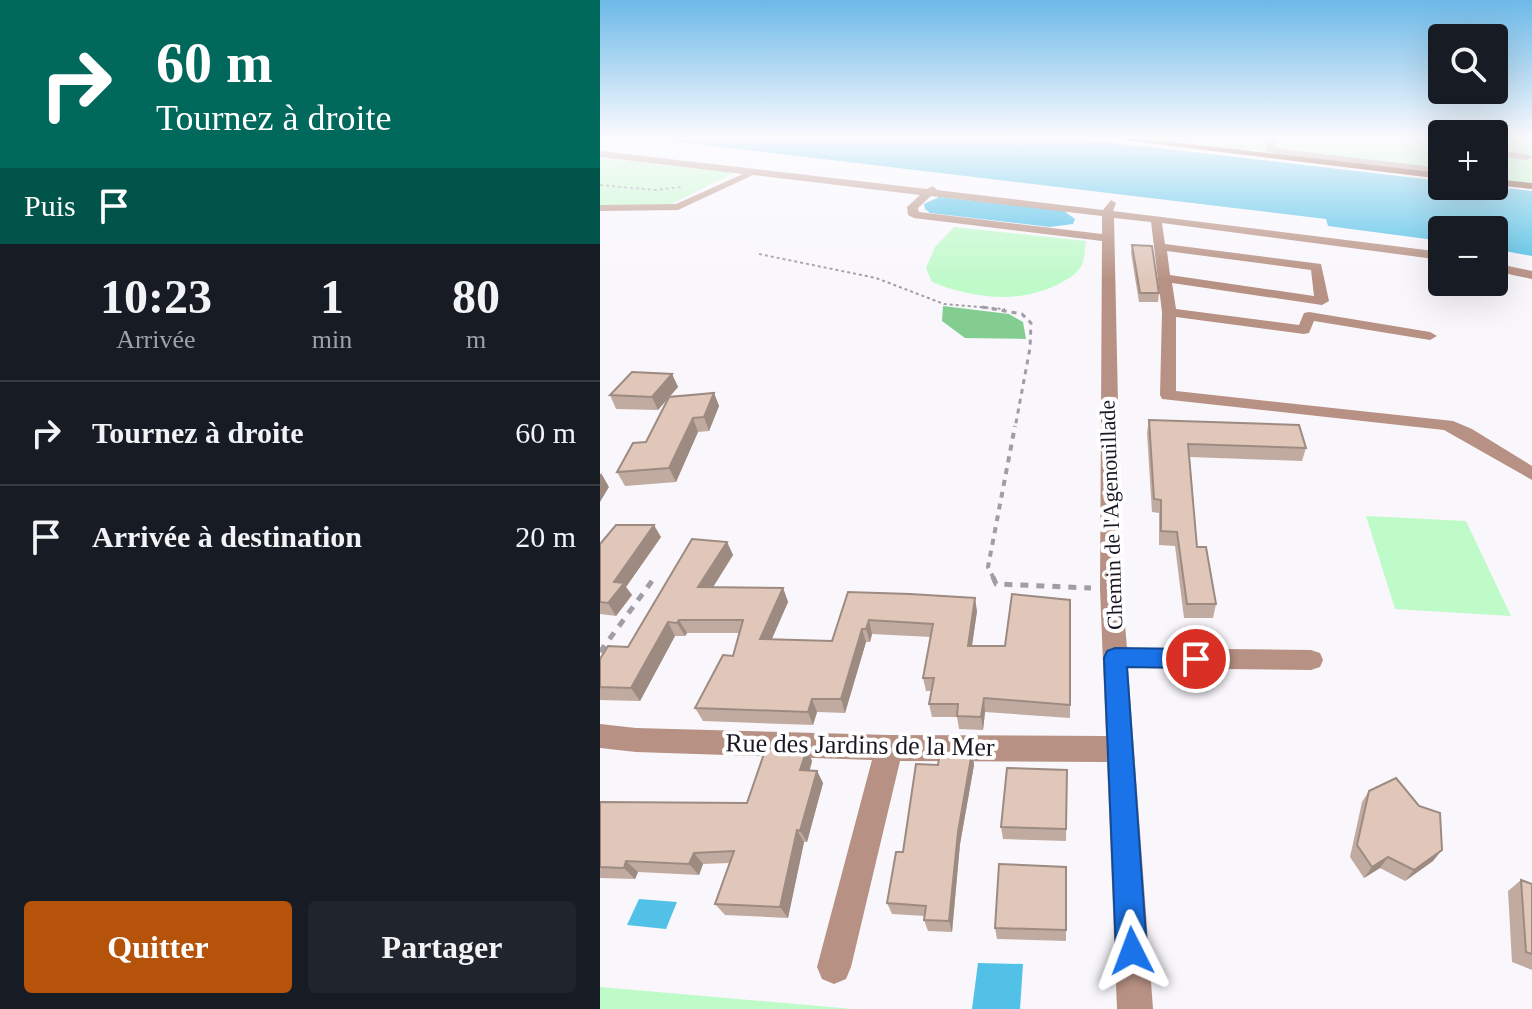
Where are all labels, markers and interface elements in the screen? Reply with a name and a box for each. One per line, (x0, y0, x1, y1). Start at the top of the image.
map controls (1428, 24, 1508, 296)
button: search (1428, 24, 1508, 104)
icon: right (24, 32, 128, 136)
text: 60 m (156, 32, 273, 94)
text: Tournez à droite (156, 98, 391, 138)
button: + (1428, 120, 1508, 200)
icon: arrive (92, 184, 136, 228)
text: Puis (24, 189, 76, 222)
button: − (1428, 216, 1508, 296)
text: 10:23 (100, 270, 212, 323)
text: 1 (320, 270, 344, 323)
text: 80 (452, 270, 500, 323)
text: Arrivée (116, 325, 196, 354)
text: min (312, 325, 352, 354)
text: m (466, 325, 486, 354)
street label: Chemin de l'Agenouillade (1094, 400, 1128, 630)
icon: right (24, 411, 68, 455)
text: Tournez à droite (92, 416, 304, 449)
text: 60 m (515, 416, 576, 449)
icon: arrive (24, 515, 68, 559)
text: Arrivée à destination (92, 520, 362, 553)
text: 20 m (515, 520, 576, 553)
pin (1162, 625, 1230, 693)
icon: arrive (1174, 637, 1218, 681)
street label: Rue des Jardins de la Mer (725, 728, 995, 762)
button: Quitter (24, 901, 292, 993)
button: Partager (308, 901, 576, 993)
position arrow (1090, 909, 1174, 993)

